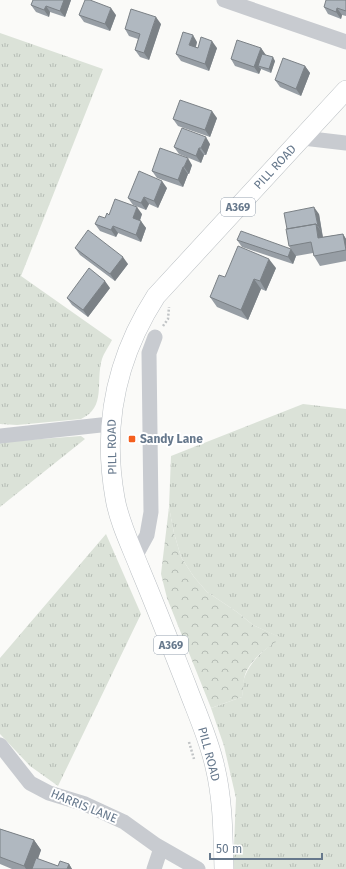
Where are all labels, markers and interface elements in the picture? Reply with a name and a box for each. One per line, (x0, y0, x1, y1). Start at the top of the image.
street label: PILL ROAD (251, 142, 299, 192)
road number: A369 (221, 198, 255, 216)
street label: PILL ROAD (105, 419, 119, 475)
place label: Sandy Lane (140, 432, 203, 446)
marker: Sandy Lane (127, 434, 137, 444)
road number: A369 (154, 636, 188, 654)
street label: PILL ROAD (195, 725, 223, 783)
street label: HARRIS LANE (49, 786, 119, 826)
scale bar (210, 835, 322, 861)
text: 50 m (216, 842, 242, 856)

